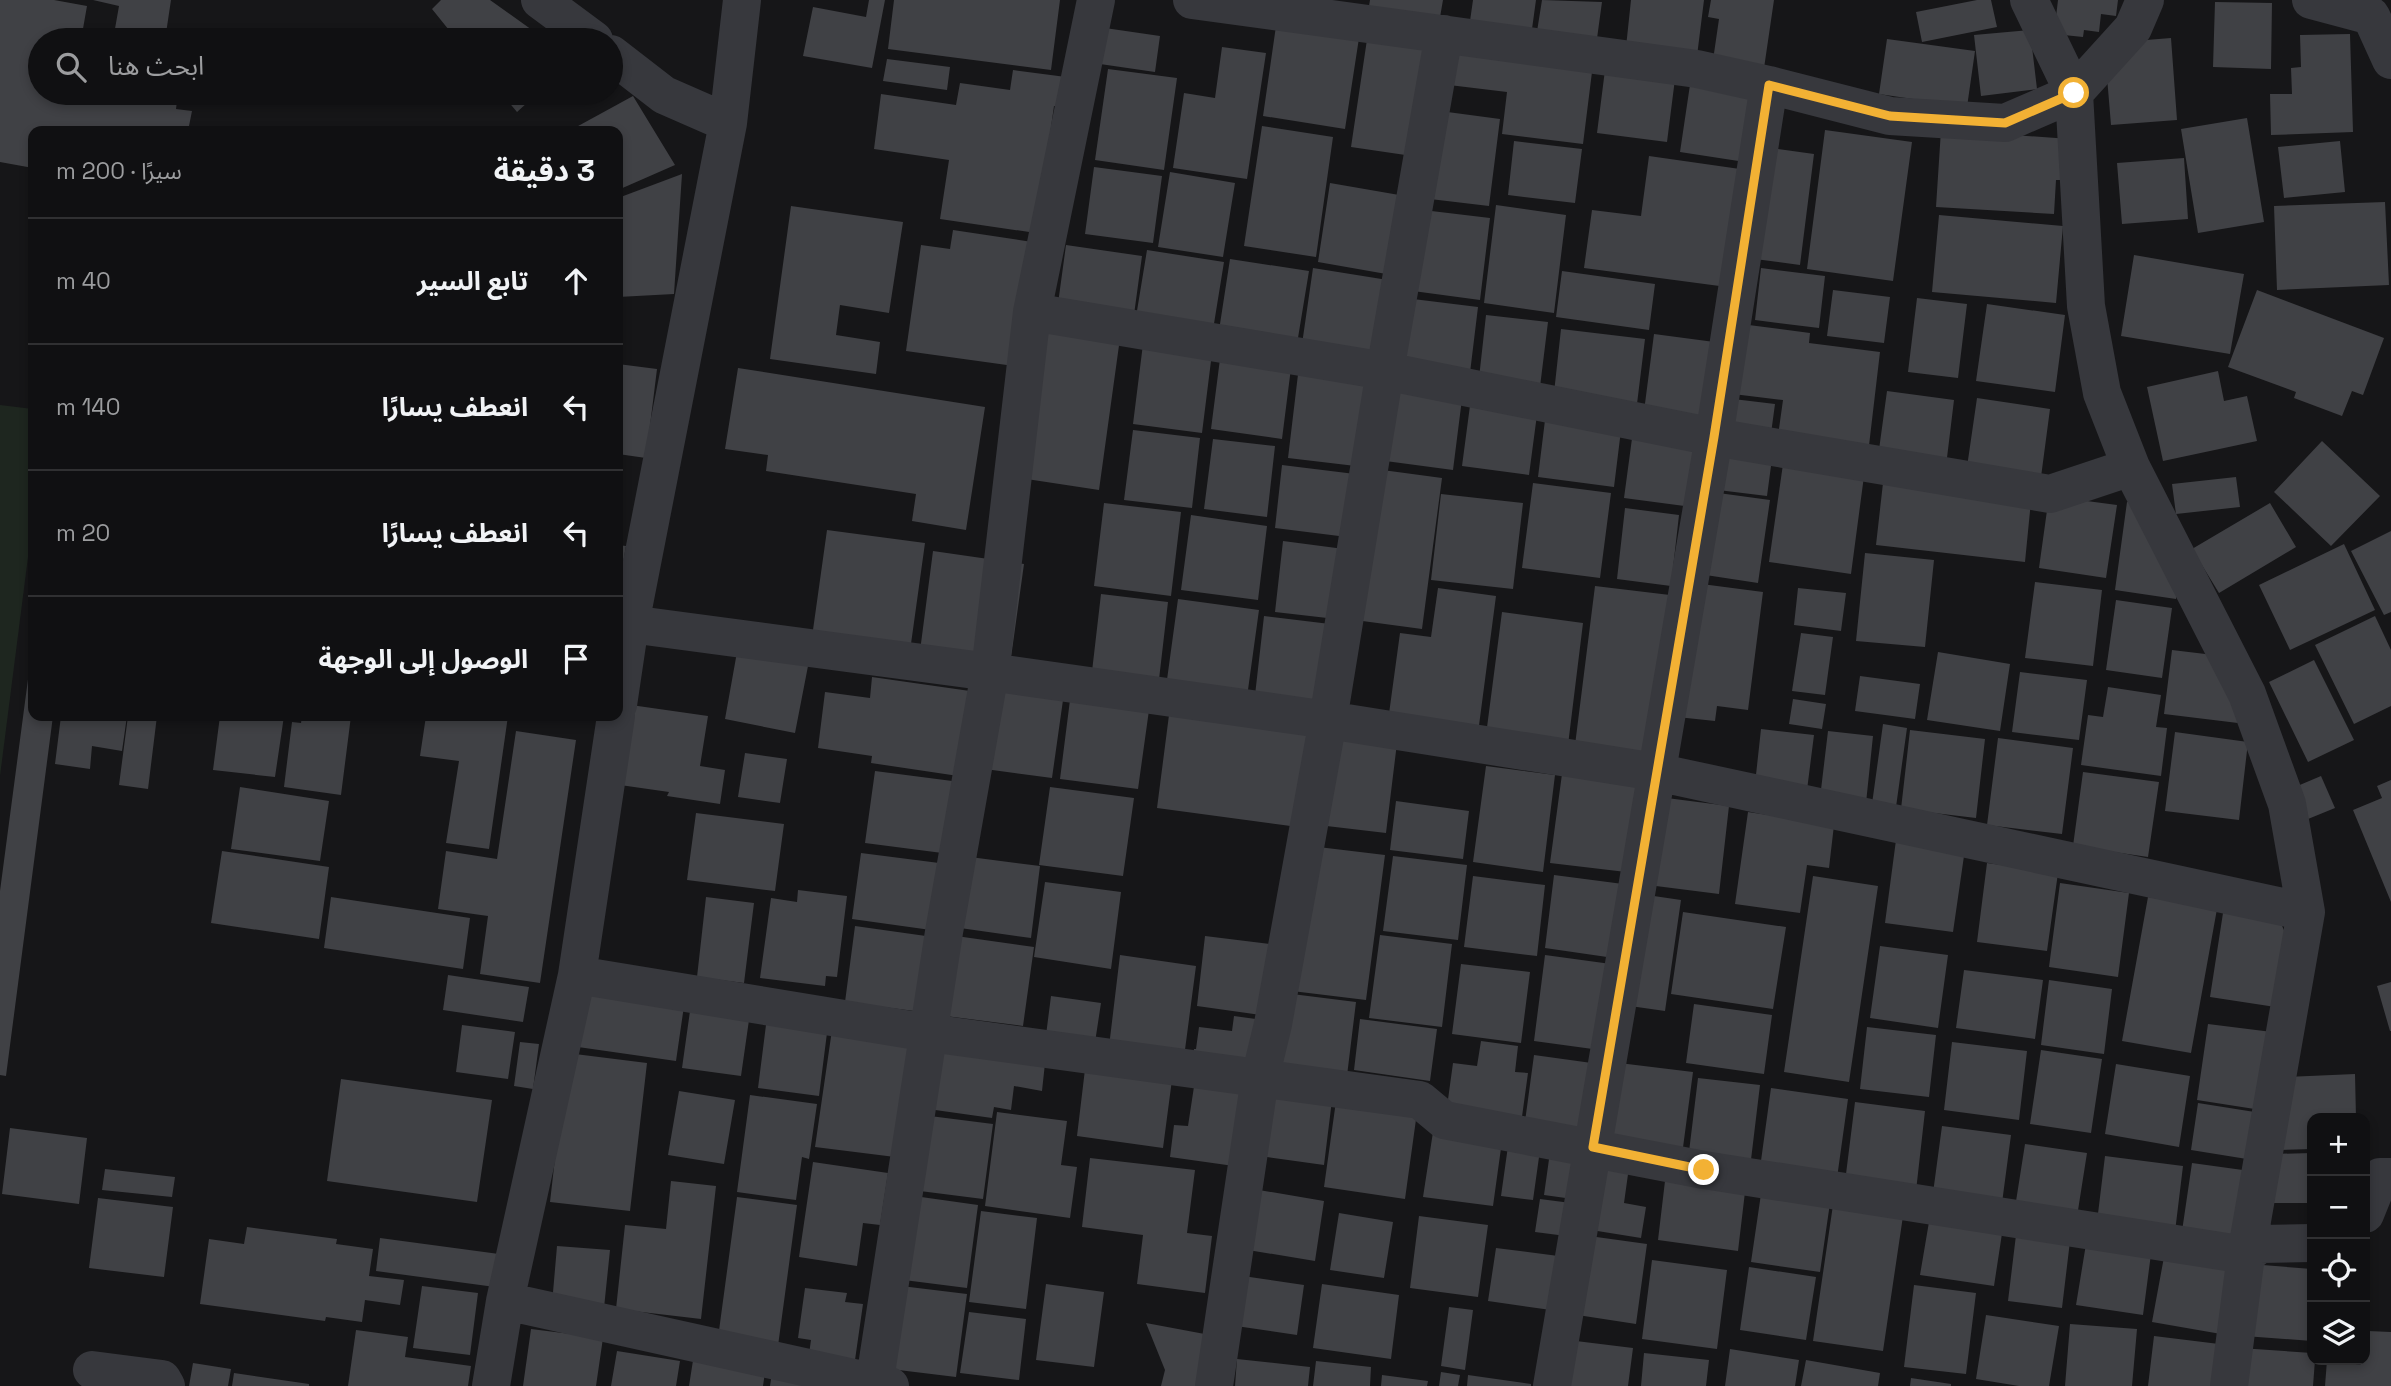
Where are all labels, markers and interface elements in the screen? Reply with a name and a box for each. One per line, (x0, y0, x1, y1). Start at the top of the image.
search box (28, 28, 623, 105)
icon: search (52, 48, 90, 86)
text: ابحث هنا (108, 49, 204, 83)
route start (2058, 77, 2089, 108)
text: 3 دقيقة (494, 151, 595, 190)
text: سيرًا · 200 m (56, 156, 182, 186)
icon: ahead (557, 262, 595, 300)
text: تابع السير (417, 264, 528, 298)
text: 40 m (56, 266, 111, 296)
icon: left (557, 388, 595, 426)
text: انعطف يسارًا (382, 390, 528, 424)
text: 140 m (56, 392, 120, 422)
icon: left (557, 514, 595, 552)
text: انعطف يسارًا (382, 516, 528, 550)
text: 20 m (56, 518, 110, 548)
icon: arrive (557, 640, 595, 678)
text: الوصول إلى الوجهة (318, 642, 528, 676)
map controls (2307, 1113, 2370, 1365)
button: + (2307, 1113, 2370, 1176)
route end (1688, 1154, 1719, 1185)
button: − (2307, 1176, 2370, 1239)
button: locate (2307, 1239, 2370, 1302)
button: layers (2307, 1302, 2370, 1365)

